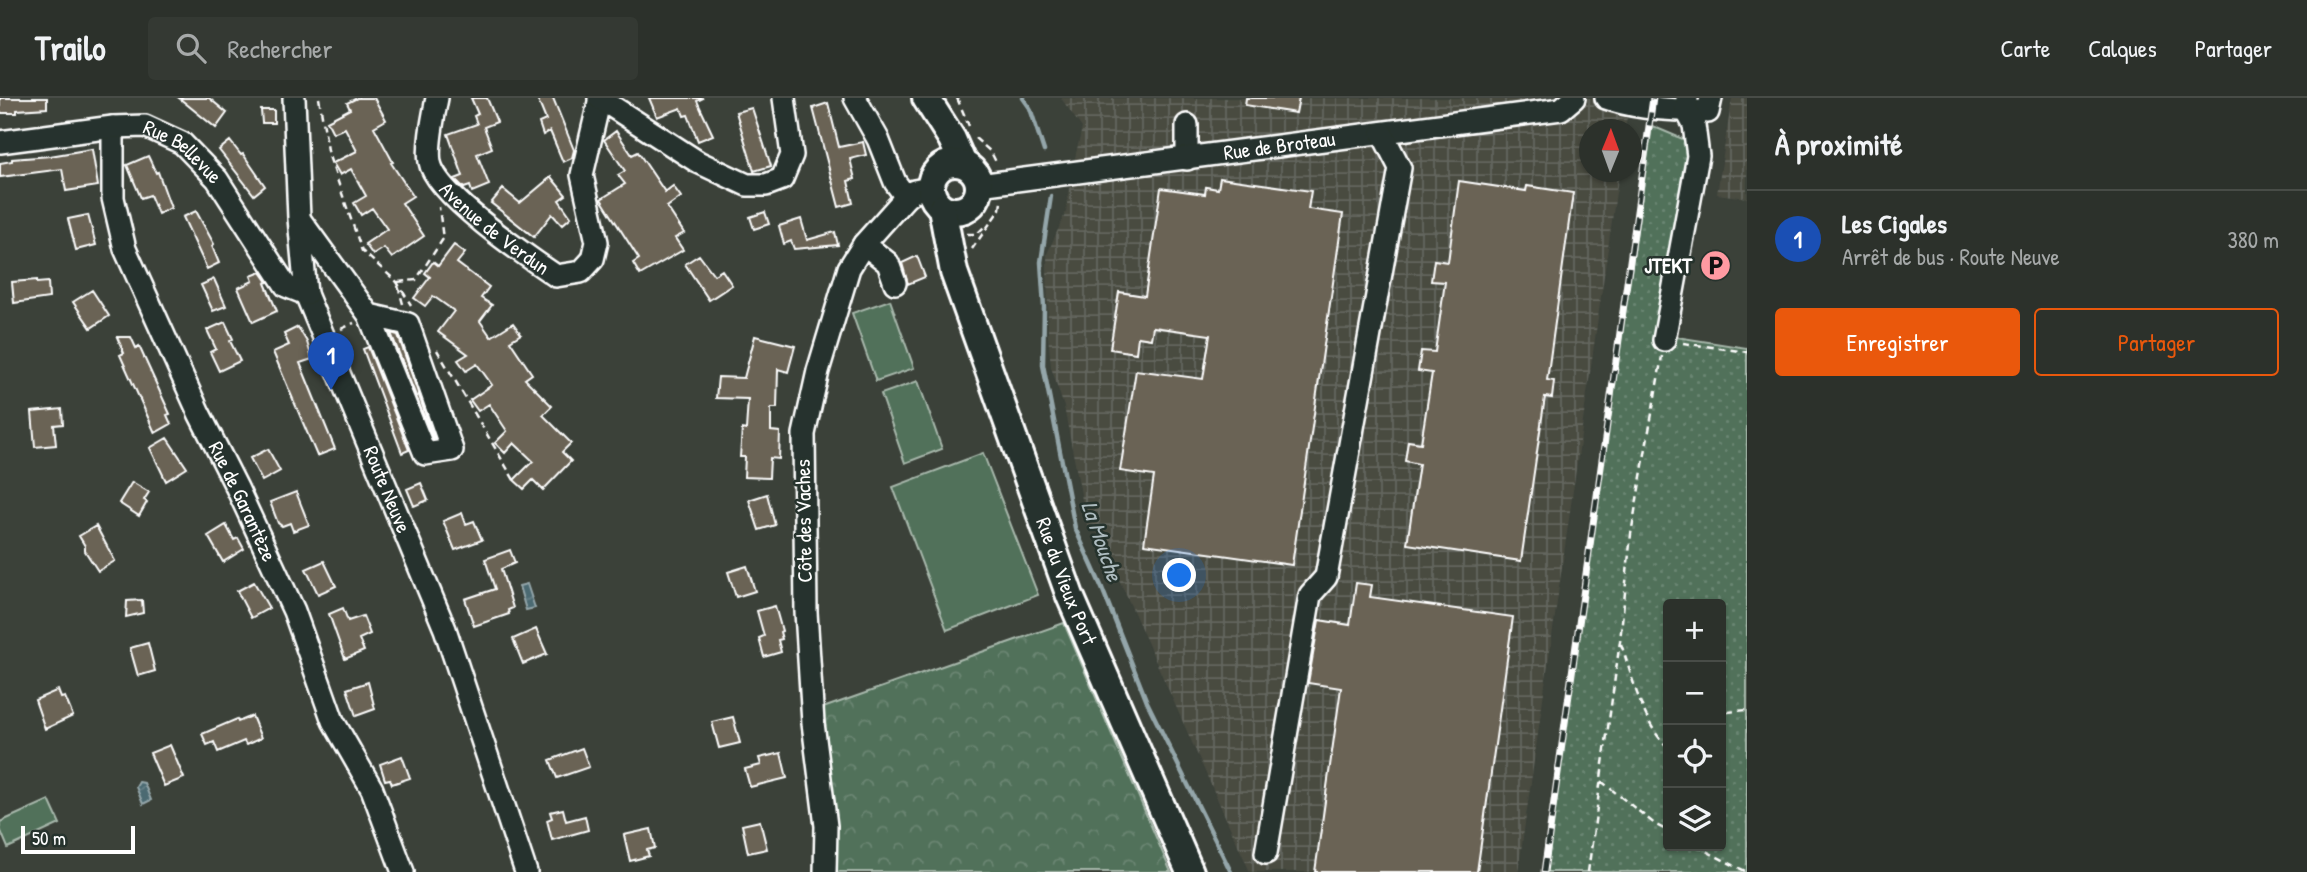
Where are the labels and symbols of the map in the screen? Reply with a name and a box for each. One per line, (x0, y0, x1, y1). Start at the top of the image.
street label: Rue Bellevue (139, 112, 229, 190)
north arrow (1579, 119, 1642, 182)
street label: Rue de Broteau (1222, 124, 1337, 167)
street label: Avenue de Verdun (433, 176, 556, 281)
parking icon: JTEKT (1698, 249, 1732, 283)
place label: JTEKT (1644, 251, 1693, 280)
pin: 1 (308, 332, 354, 390)
street label: Rue de Garantèze (202, 436, 284, 566)
street label: Route Neuve (357, 441, 418, 537)
street label: Côte des Vaches (788, 459, 819, 583)
water label: La Mouche (1074, 497, 1131, 586)
street label: Rue du Vieux Port (1029, 513, 1105, 650)
your location (1162, 558, 1196, 592)
scale bar (21, 823, 135, 855)

